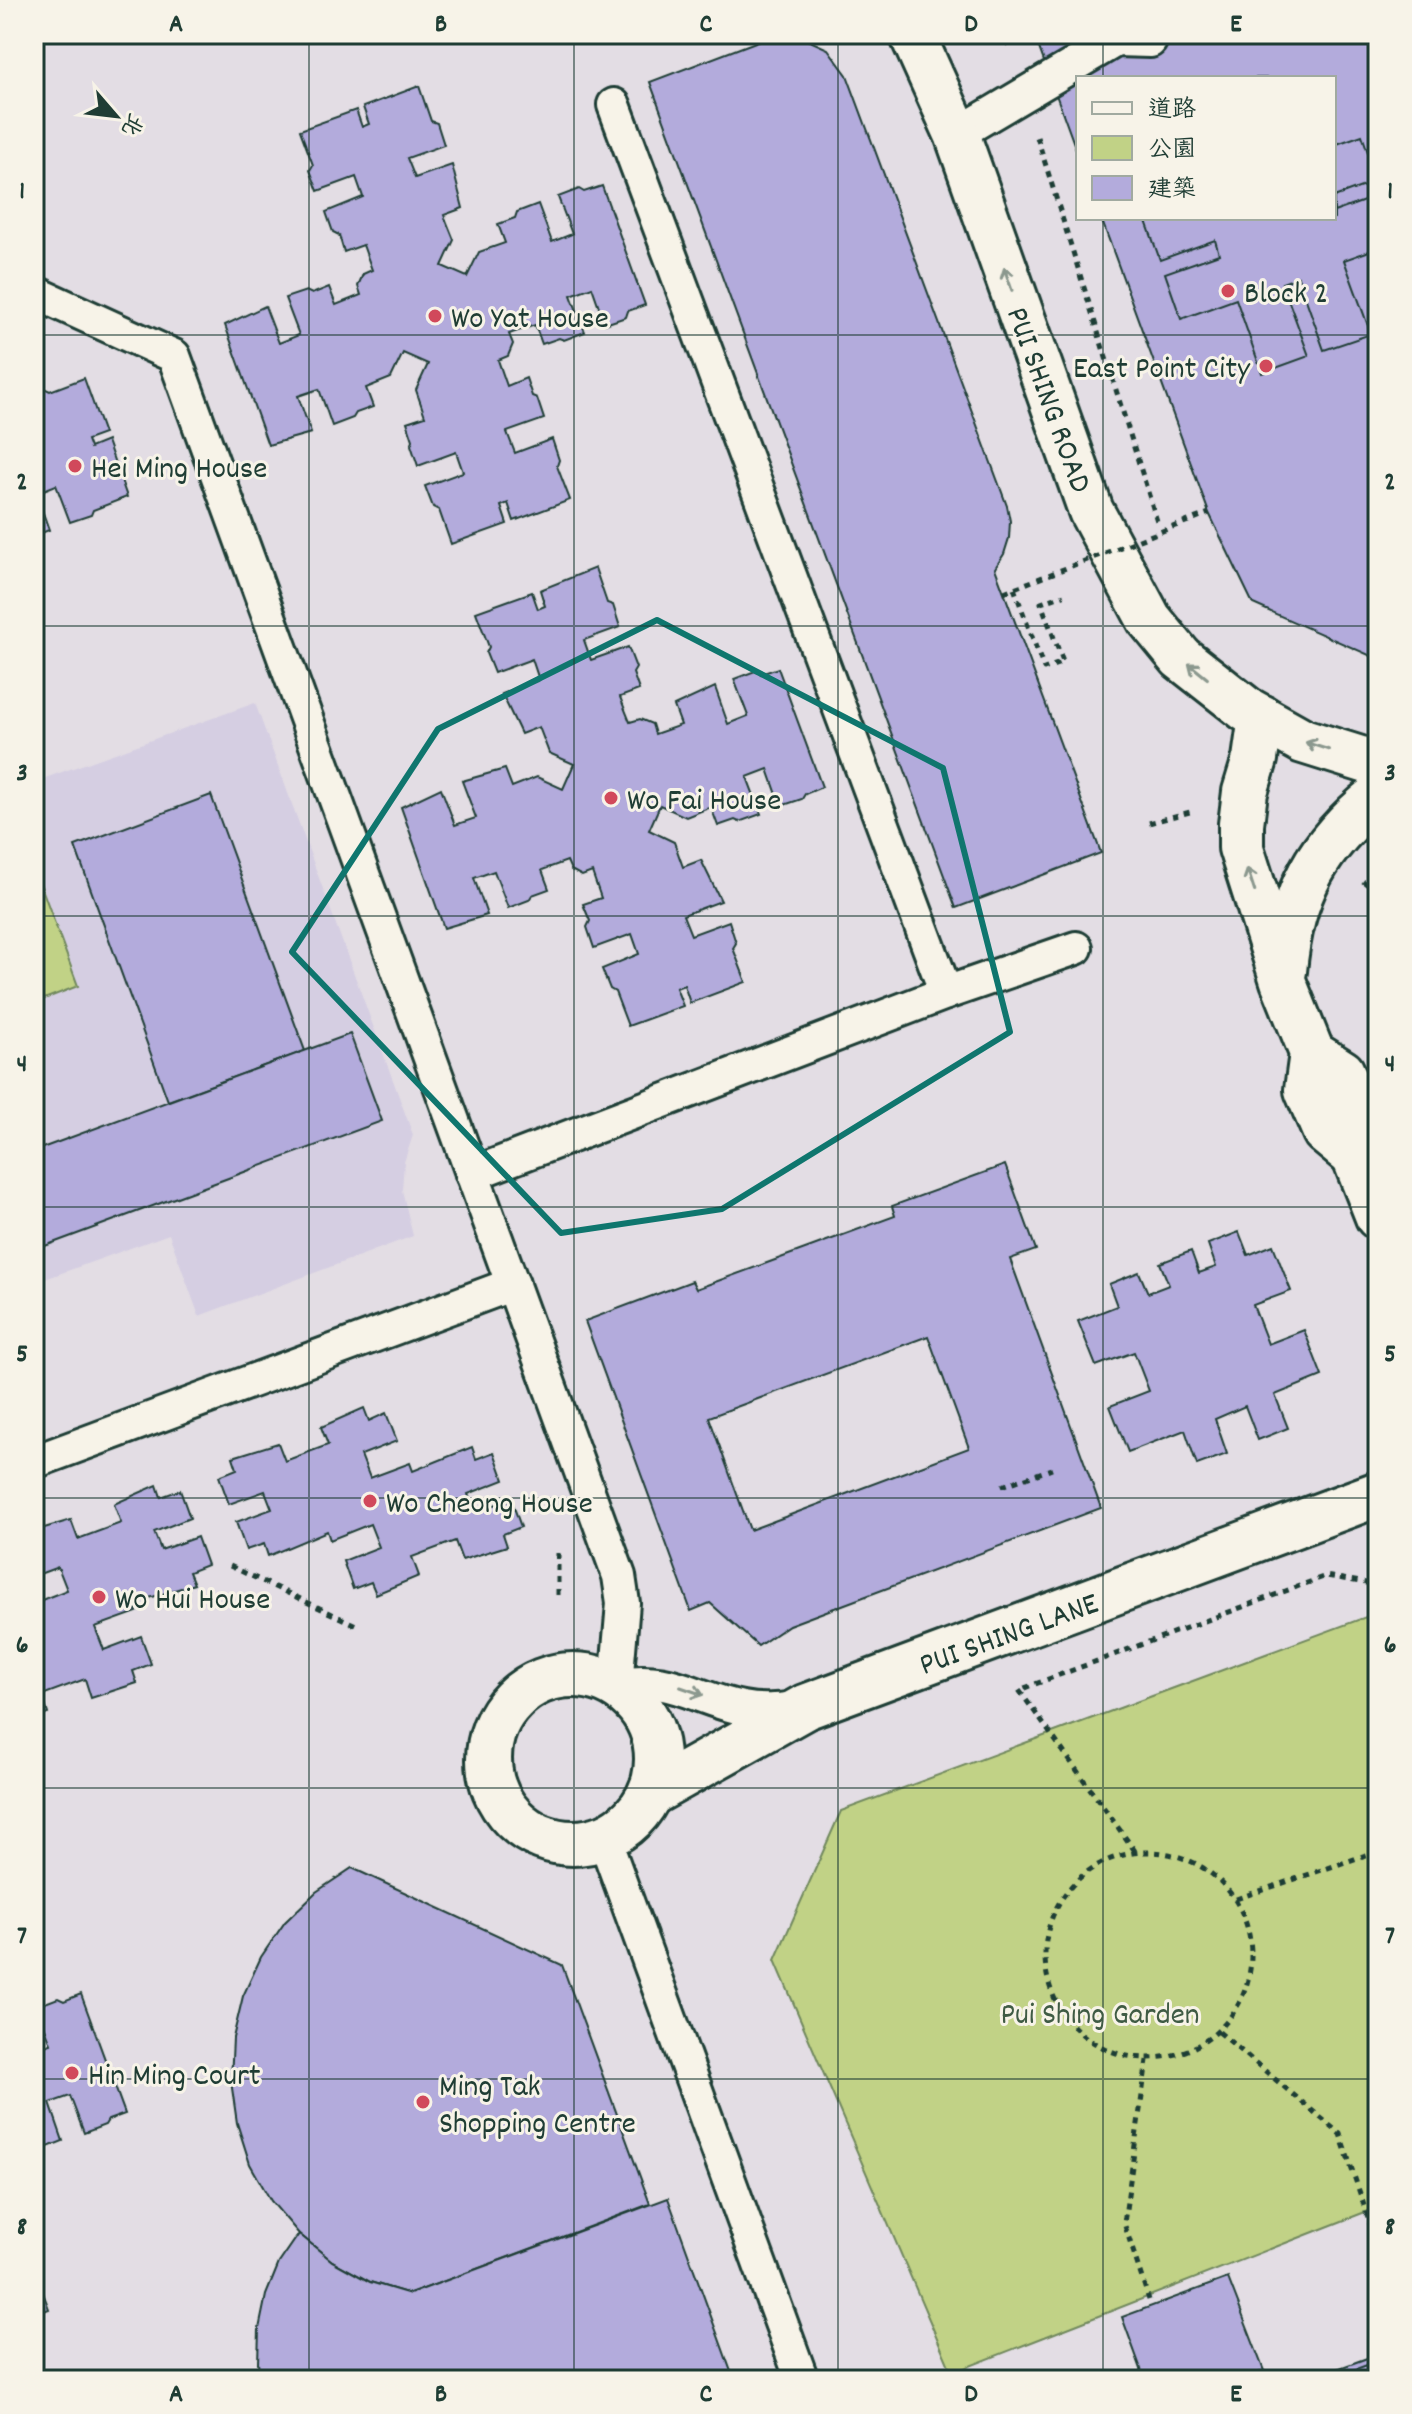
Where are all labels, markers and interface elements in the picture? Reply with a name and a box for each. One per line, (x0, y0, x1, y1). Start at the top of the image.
text: A (169, 7, 183, 44)
text: B (435, 7, 447, 44)
text: C (700, 7, 713, 44)
text: D (964, 7, 978, 44)
text: E (1230, 7, 1242, 44)
north arrow (76, 76, 156, 156)
legend (1076, 76, 1336, 220)
text: 道路 (1148, 94, 1196, 128)
text: 北 (112, 107, 149, 141)
text: 公園 (1148, 134, 1196, 168)
text: 1 (19, 174, 25, 211)
text: 建築 (1148, 174, 1196, 208)
text: 1 (1387, 174, 1393, 211)
one-way arrow (1000, 267, 1014, 292)
place label: Block 2 (1244, 273, 1328, 319)
marker: Block 2 (1219, 282, 1237, 300)
place label: Wo Yat House (451, 298, 609, 344)
street label: PUI SHING ROAD (991, 301, 1101, 500)
marker: Wo Yat House (426, 307, 444, 325)
place label: East Point City (1073, 348, 1251, 394)
marker: East Point City (1257, 357, 1275, 375)
place label: Hei Ming House (91, 448, 267, 494)
marker: Hei Ming House (66, 457, 84, 475)
text: 2 (16, 465, 28, 502)
text: 2 (1384, 465, 1396, 502)
one-way arrow (1188, 663, 1209, 680)
one-way arrow (1305, 737, 1330, 752)
text: 3 (16, 756, 28, 793)
text: 3 (1384, 756, 1396, 793)
place label: Wo Fai House (627, 780, 781, 826)
marker: Wo Fai House (602, 789, 620, 807)
one-way arrow (1243, 868, 1258, 893)
text: 4 (17, 1047, 27, 1084)
text: 4 (1385, 1047, 1395, 1084)
text: 5 (16, 1337, 28, 1374)
text: 5 (1384, 1337, 1396, 1374)
place label: Wo Cheong House (386, 1483, 593, 1529)
marker: Wo Cheong House (361, 1492, 379, 1510)
place label: Wo Hui House (115, 1579, 270, 1625)
street label: PUI SHING LANE (914, 1583, 1106, 1690)
marker: Wo Hui House (90, 1588, 108, 1606)
text: 6 (16, 1628, 28, 1665)
text: 6 (1384, 1628, 1396, 1665)
one-way arrow (679, 1685, 704, 1700)
text: 7 (17, 1919, 27, 1956)
text: 7 (1385, 1919, 1395, 1956)
park label: Pui Shing Garden (1000, 1994, 1200, 2040)
place label: Hin Ming Court (88, 2055, 261, 2101)
marker: Hin Ming Court (63, 2064, 81, 2082)
place label: Ming Tak Shopping Centre (439, 2066, 636, 2149)
marker: Ming Tak Shopping Centre (414, 2093, 432, 2111)
text: 8 (17, 2210, 27, 2247)
text: 8 (1385, 2210, 1395, 2247)
text: A (169, 2377, 183, 2414)
text: B (435, 2377, 447, 2414)
text: C (700, 2377, 713, 2414)
text: D (964, 2377, 978, 2414)
text: E (1230, 2377, 1242, 2414)

